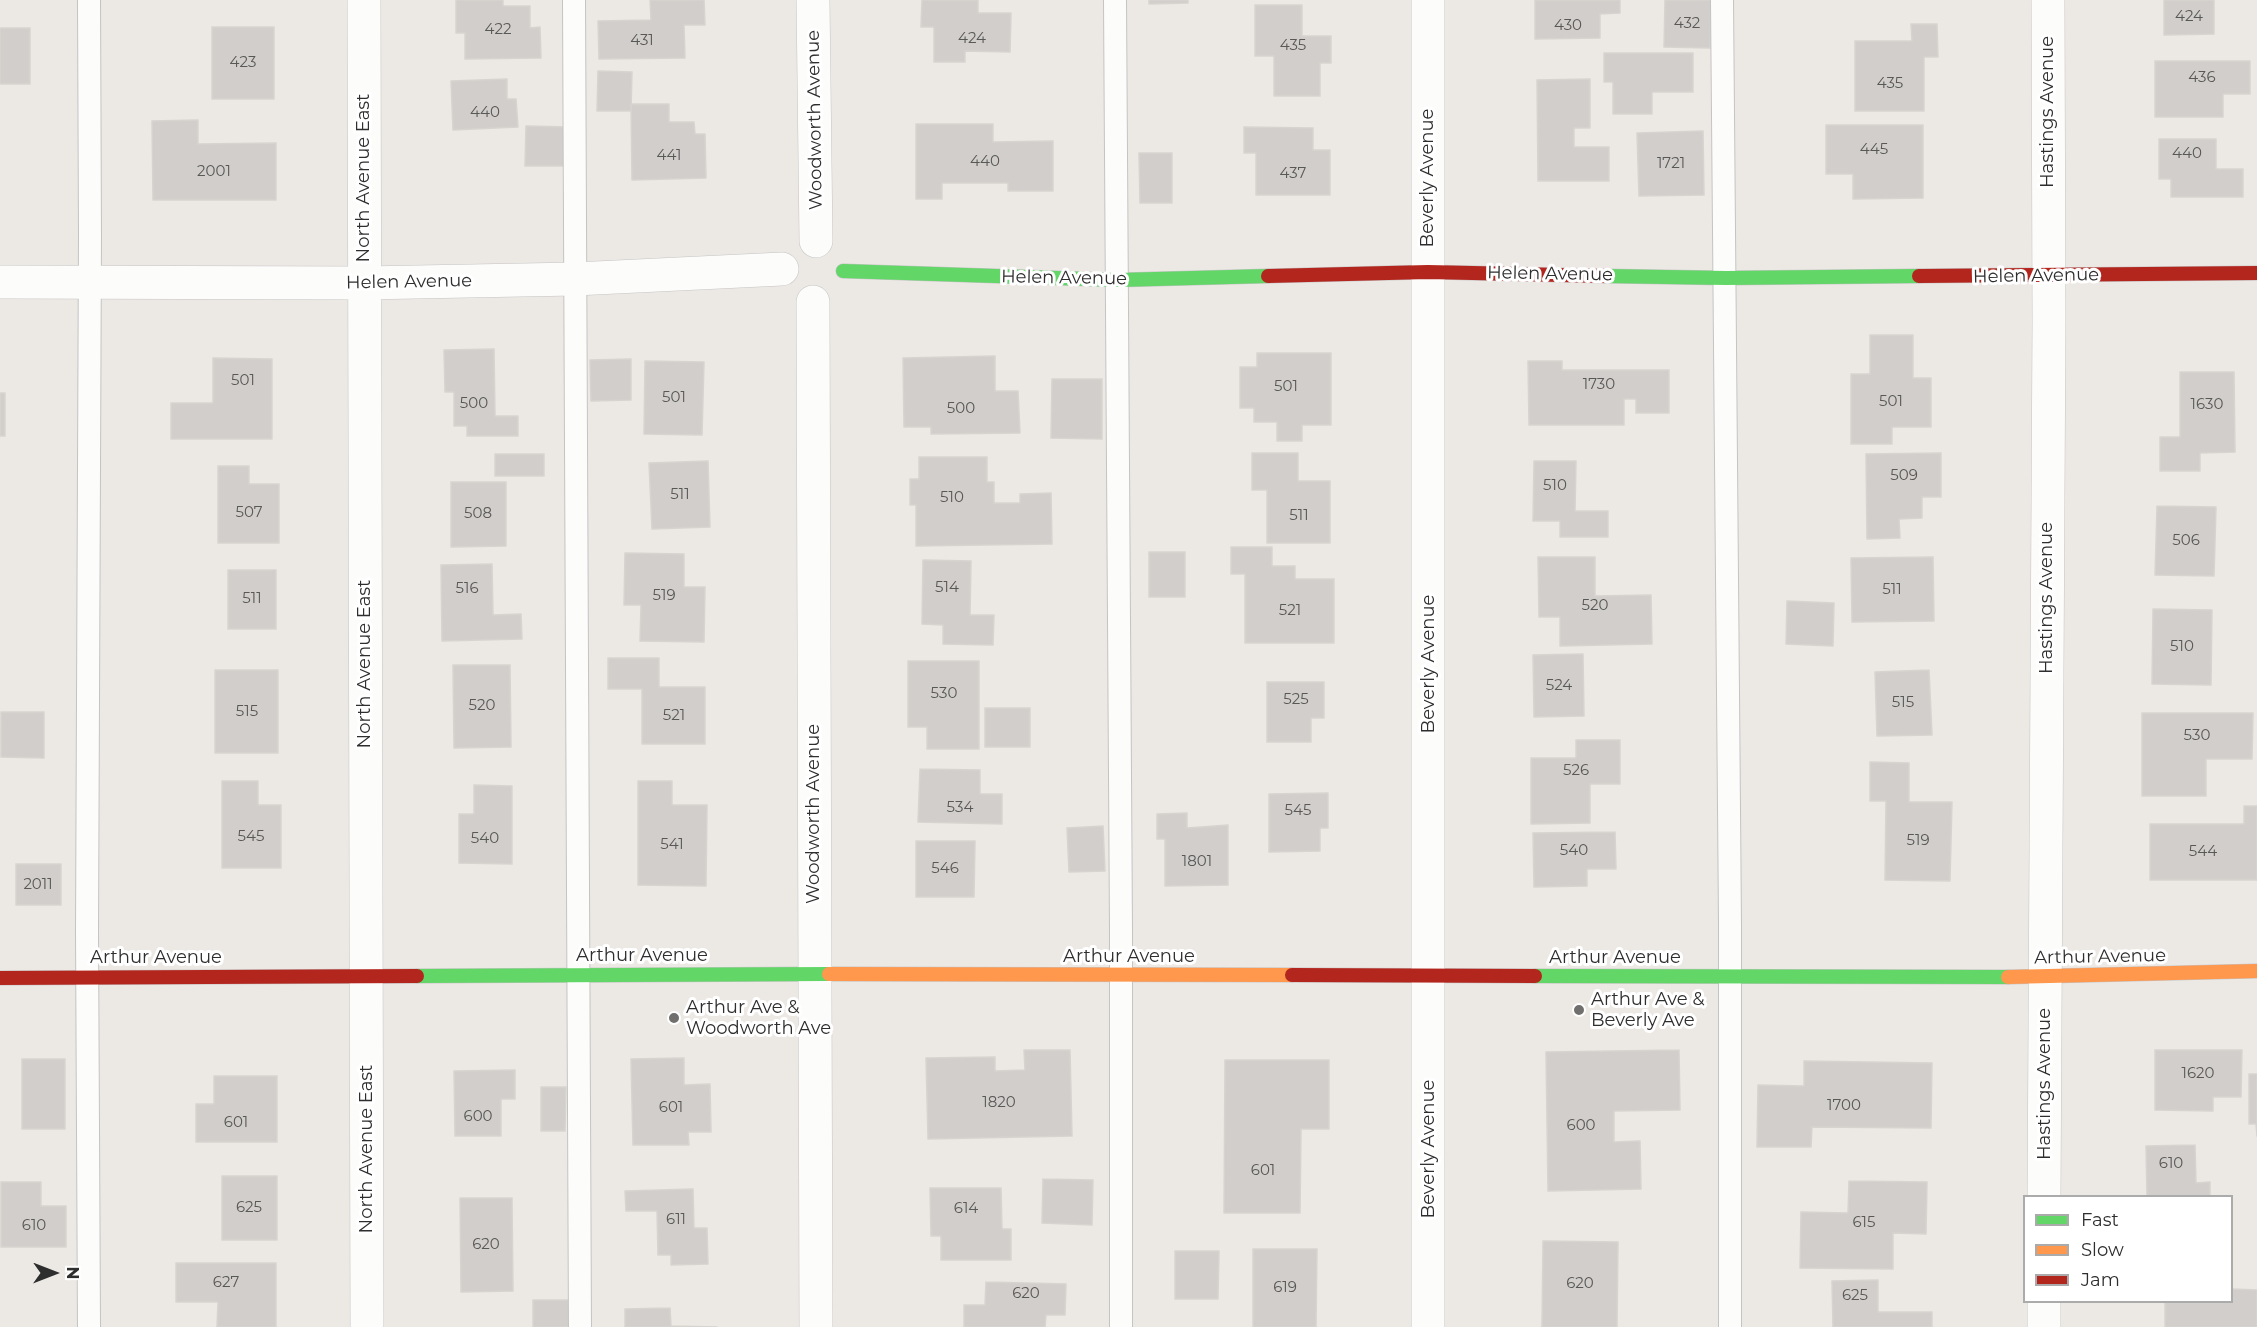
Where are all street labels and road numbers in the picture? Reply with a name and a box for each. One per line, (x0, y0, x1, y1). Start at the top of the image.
street label: Woodworth Avenue (803, 30, 827, 210)
street label: Hastings Avenue (2037, 36, 2059, 188)
street label: North Avenue East (353, 94, 375, 262)
street label: Beverly Avenue (1417, 109, 1439, 247)
street label: Helen Avenue (1487, 262, 1613, 286)
street label: Helen Avenue (1973, 264, 2099, 288)
street label: Helen Avenue (1001, 266, 1127, 290)
street label: Helen Avenue (346, 270, 472, 294)
street label: Hastings Avenue (2036, 522, 2058, 674)
street label: North Avenue East (354, 580, 376, 748)
street label: Beverly Avenue (1418, 595, 1440, 733)
street label: Woodworth Avenue (803, 724, 825, 904)
street label: Arthur Avenue (576, 945, 708, 967)
street label: Arthur Avenue (2034, 945, 2166, 969)
street label: Arthur Avenue (1063, 946, 1195, 968)
street label: Arthur Avenue (90, 947, 222, 969)
street label: Arthur Avenue (1549, 947, 1681, 969)
street label: Hastings Avenue (2034, 1008, 2056, 1160)
street label: North Avenue East (356, 1065, 378, 1233)
street label: Beverly Avenue (1418, 1080, 1440, 1218)

